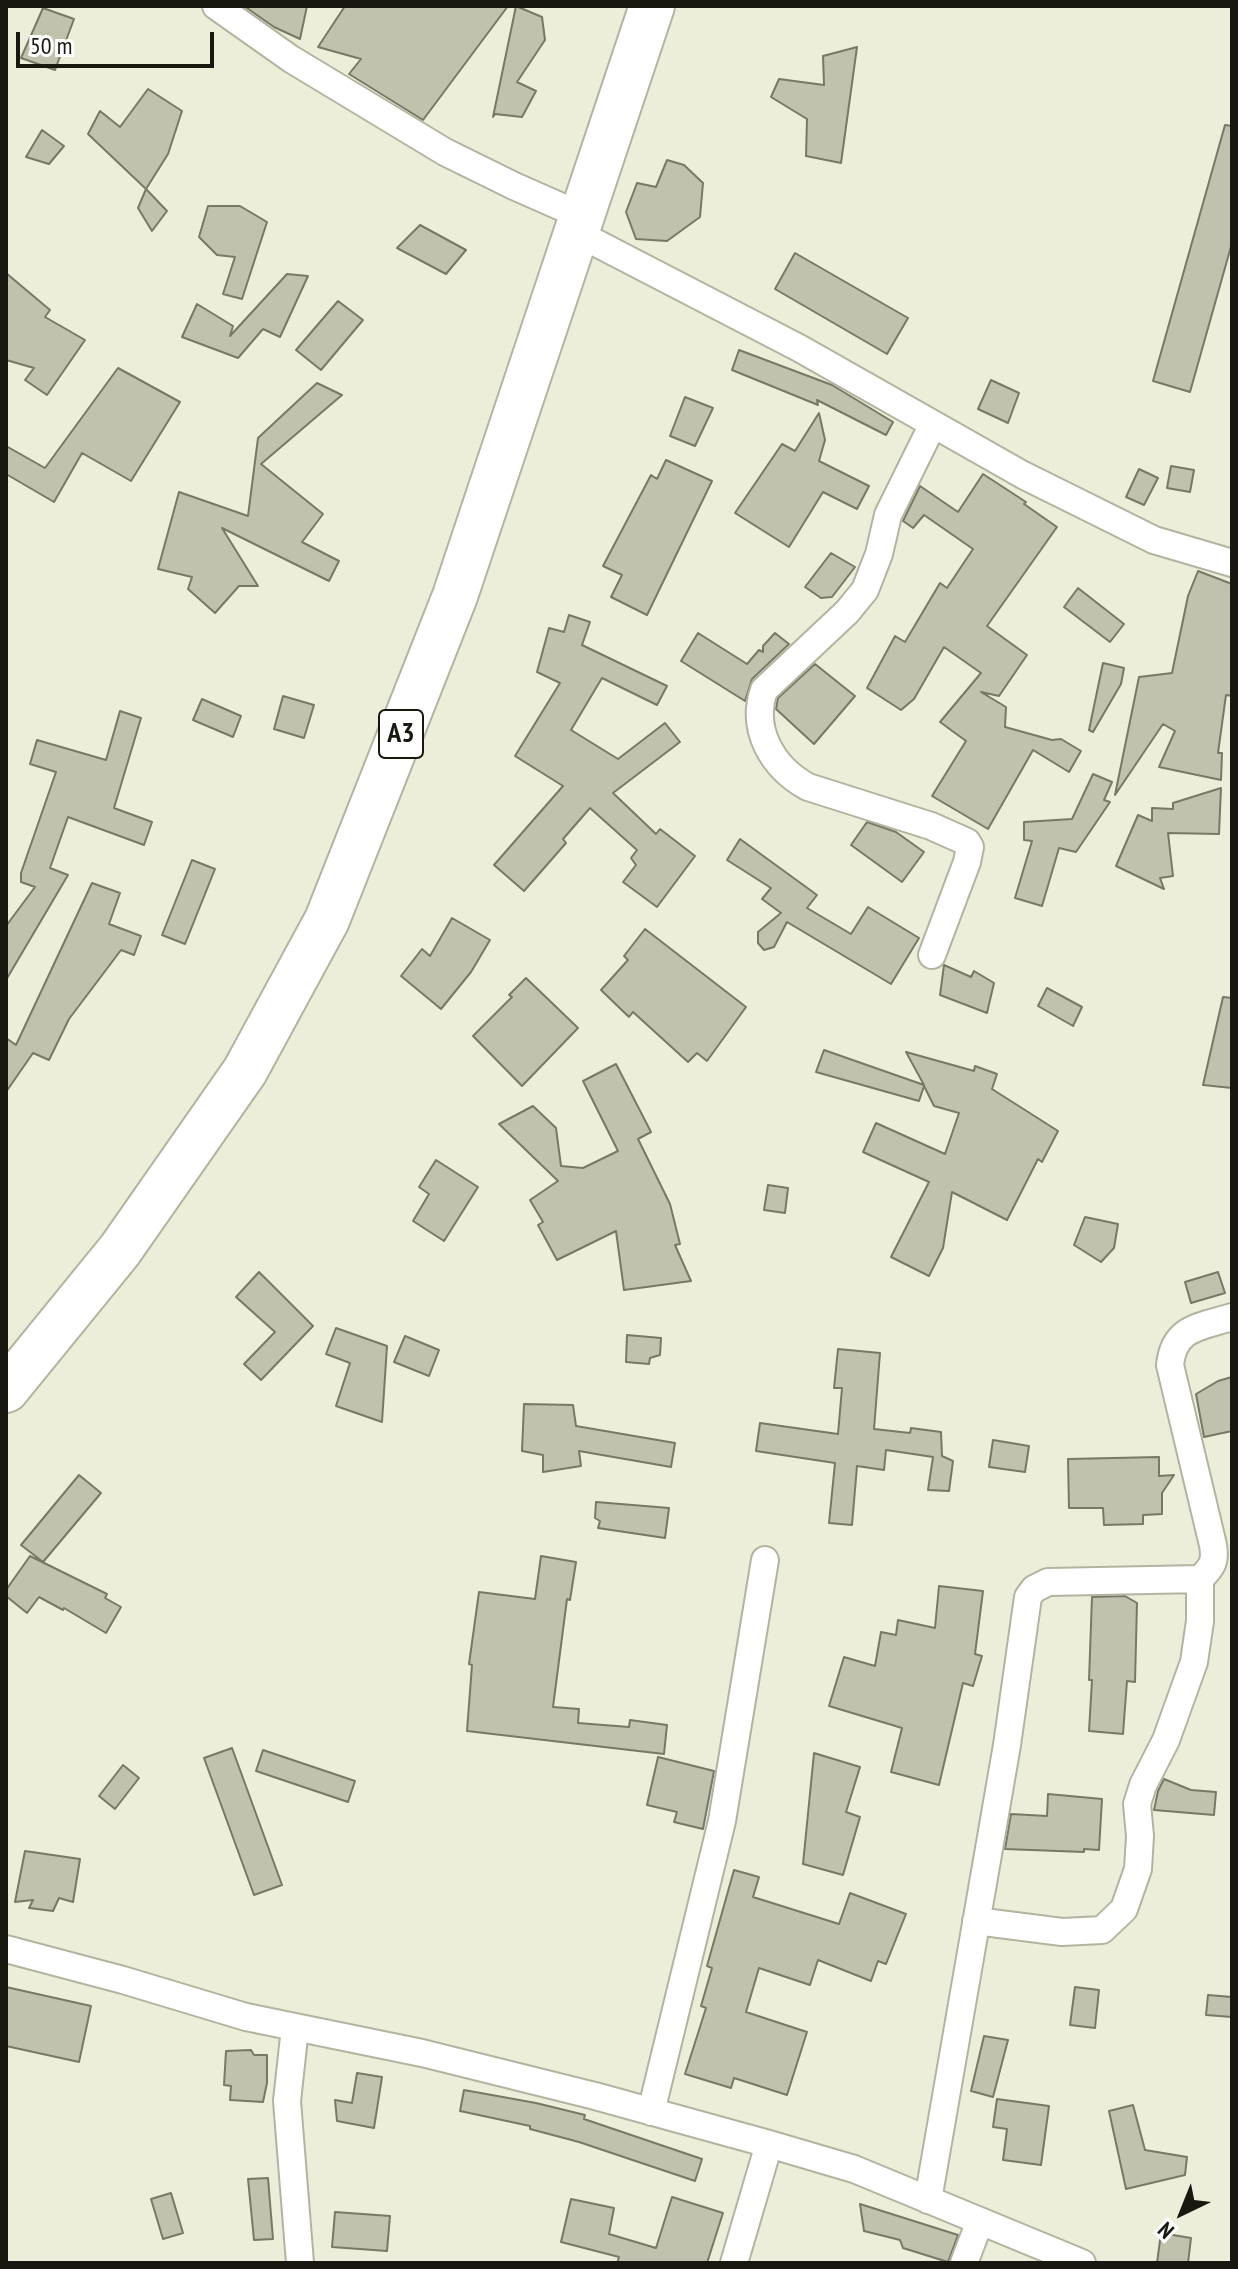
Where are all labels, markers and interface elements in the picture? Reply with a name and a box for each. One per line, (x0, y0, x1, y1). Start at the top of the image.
scale bar (20, 16, 218, 66)
text: 50 m (30, 30, 72, 61)
road number: A3 (379, 710, 423, 758)
north arrow (1142, 2173, 1222, 2253)
text: N (1152, 2216, 1180, 2245)

